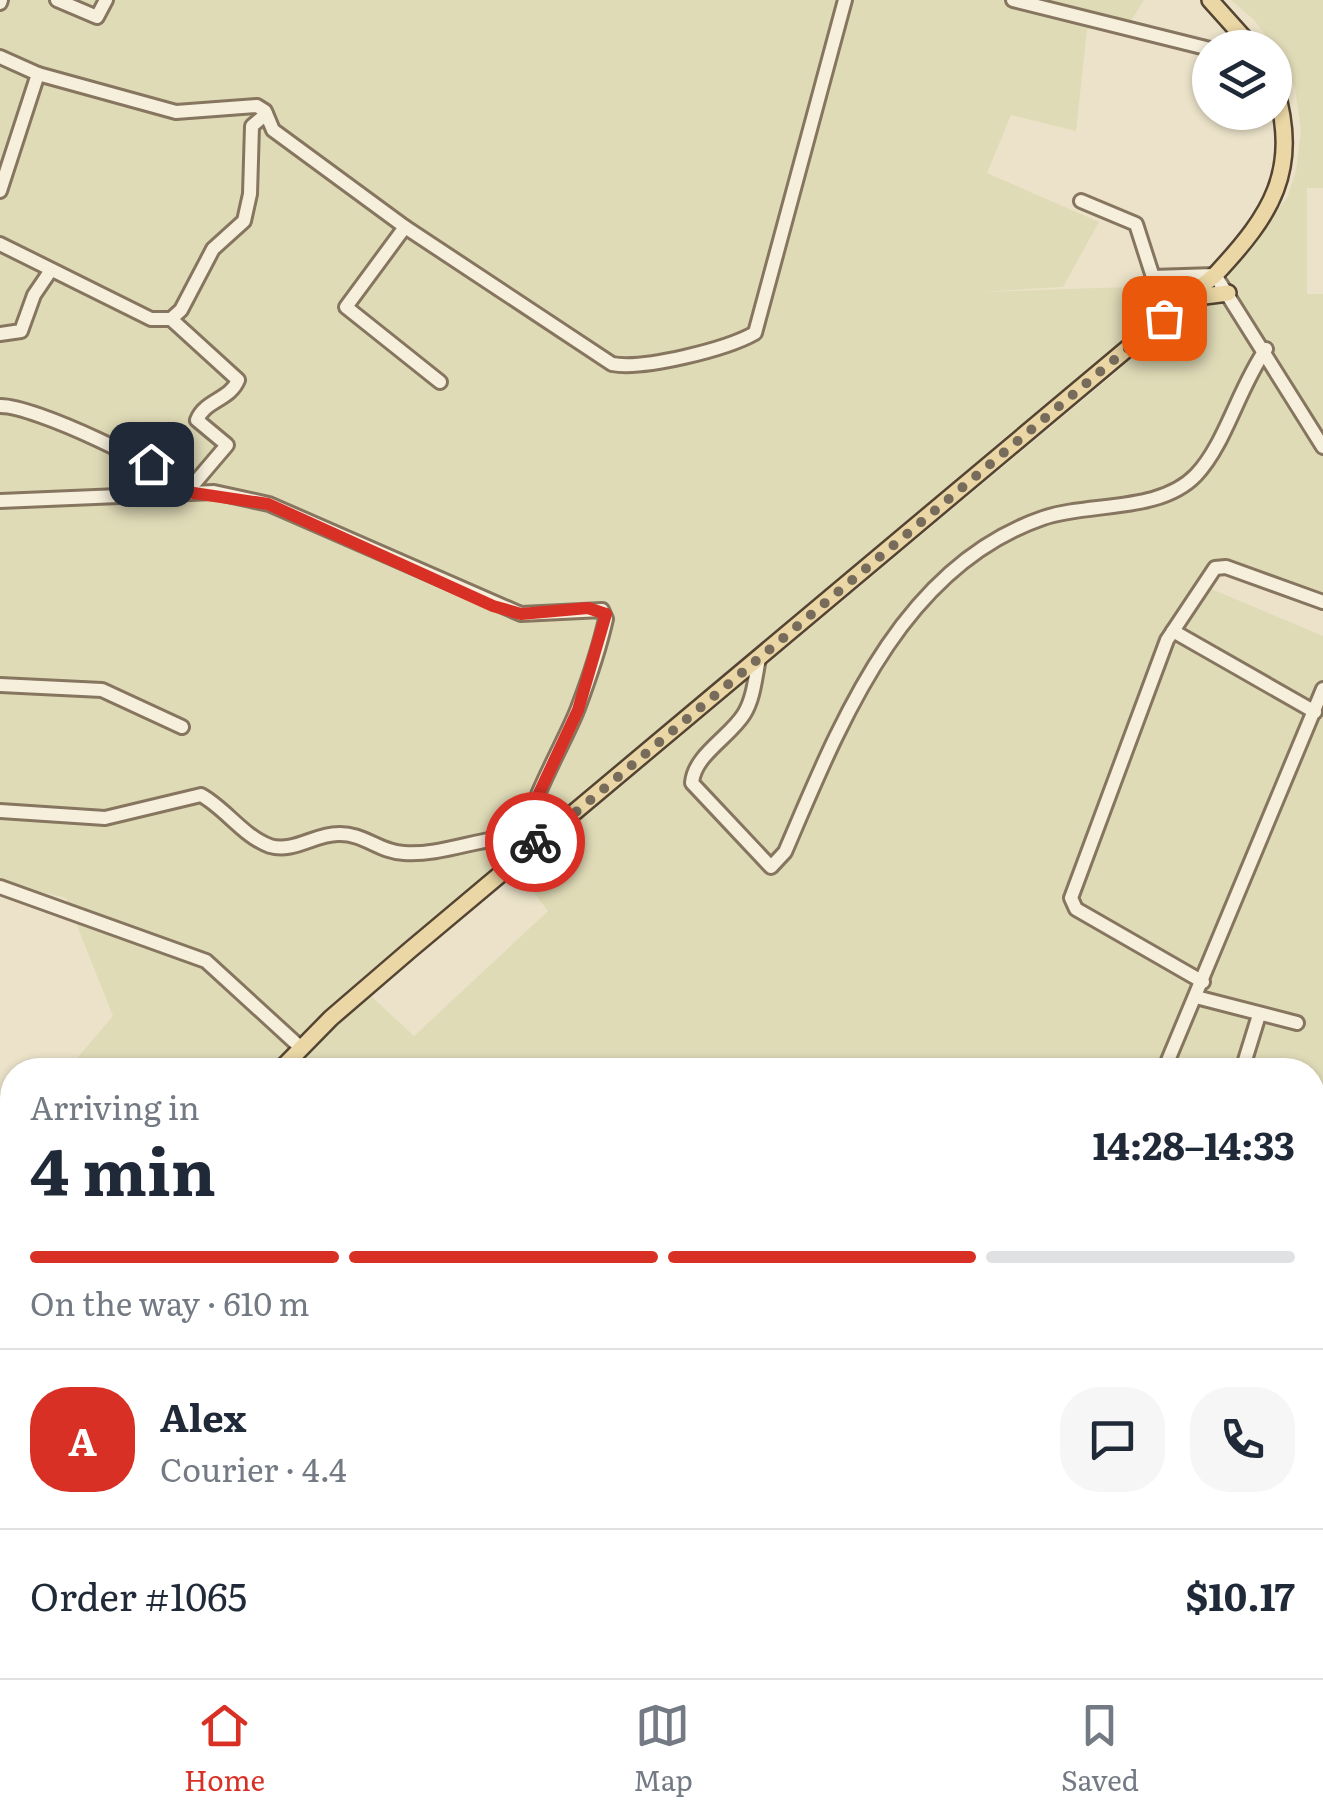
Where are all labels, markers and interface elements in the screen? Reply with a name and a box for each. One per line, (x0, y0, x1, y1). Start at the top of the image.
map controls (1192, 30, 1292, 130)
button: layers (1192, 30, 1292, 130)
pin (1122, 276, 1207, 361)
icon: bag (1137, 291, 1192, 346)
pin (109, 422, 194, 507)
icon: home (124, 437, 179, 492)
courier (485, 792, 585, 892)
icon: bike (508, 815, 563, 870)
text: Arriving in (30, 1082, 200, 1130)
text: 14:28–14:33 (1093, 1115, 1295, 1172)
text: 4 min (30, 1119, 216, 1216)
text: On the way · 610 m (30, 1278, 310, 1326)
text: Alex (160, 1387, 246, 1444)
button: chat (1060, 1387, 1165, 1492)
button: phone (1190, 1387, 1295, 1492)
text: A (68, 1411, 97, 1468)
text: Courier · 4.4 (160, 1444, 347, 1492)
text: Order #1065 (30, 1566, 247, 1623)
text: $10.17 (1186, 1566, 1295, 1623)
tab: Home (184, 1698, 265, 1800)
tab: Map (633, 1698, 693, 1800)
tab: Saved (1061, 1698, 1139, 1800)

